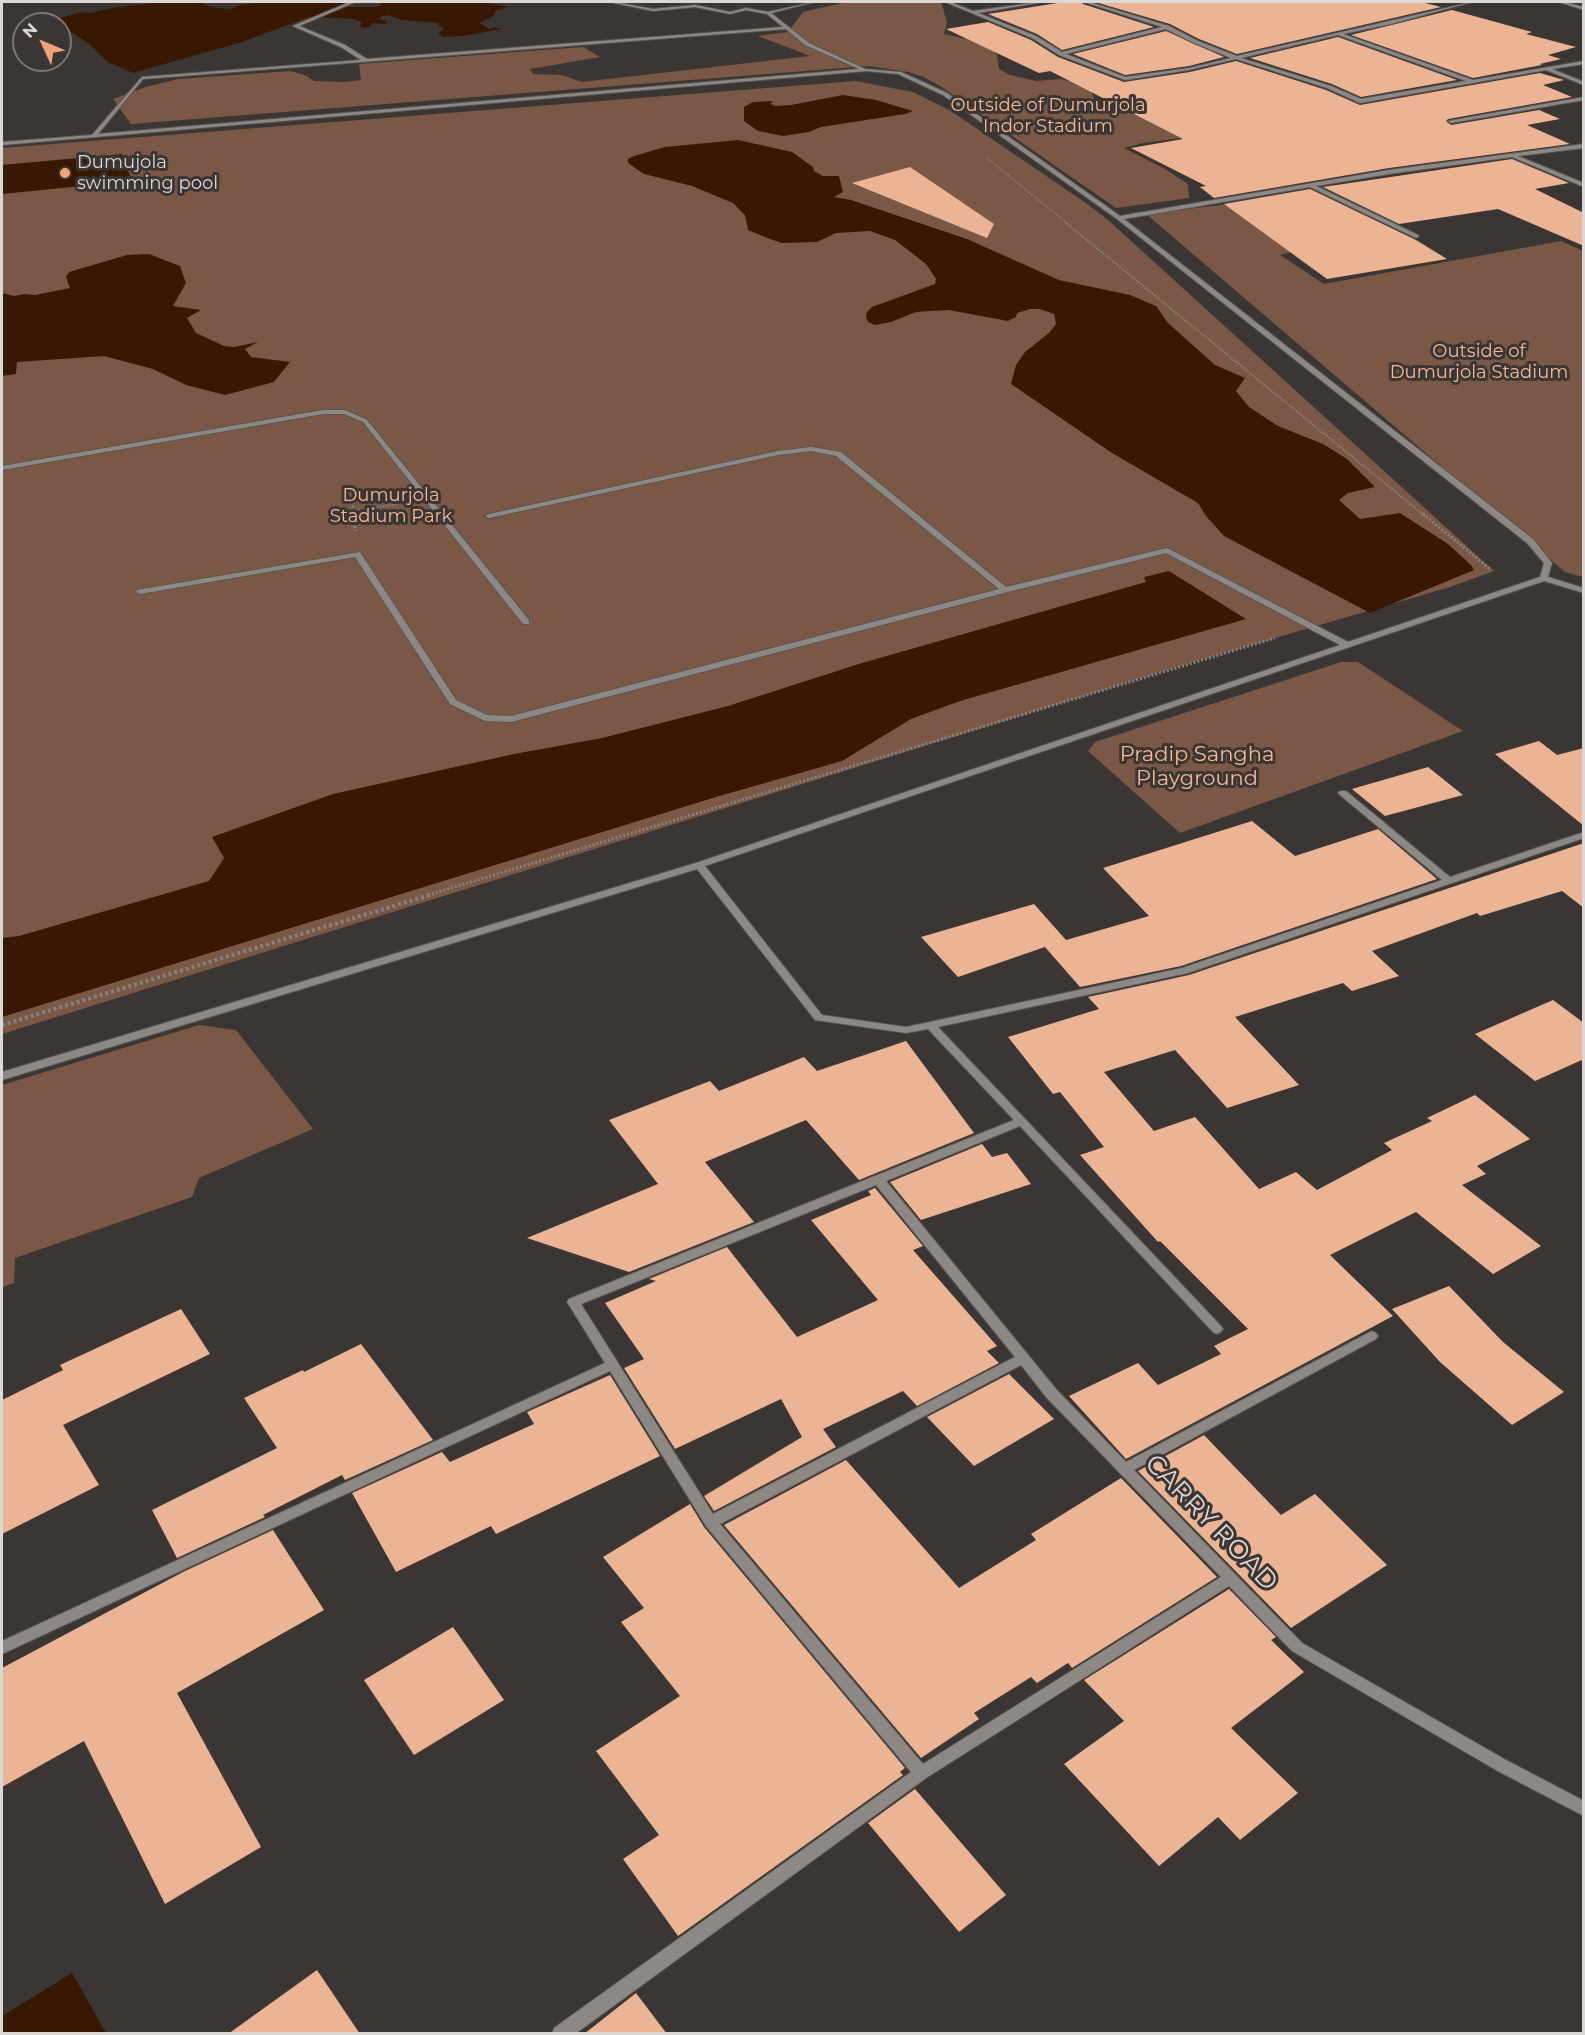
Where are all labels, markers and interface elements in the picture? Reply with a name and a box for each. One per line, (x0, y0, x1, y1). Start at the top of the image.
north arrow (12, 12, 72, 72)
text: N (19, 19, 41, 42)
park label: Outside of Dumurjola Indor Stadium (950, 95, 1146, 138)
place label: Dumujola swimming pool (77, 152, 218, 195)
marker: Dumujola swimming pool (58, 166, 72, 180)
park label: Outside of Dumurjola Stadium (1390, 341, 1568, 384)
park label: Dumurjola Stadium Park (330, 485, 452, 528)
park label: Pradip Sangha Playground (1120, 742, 1274, 792)
street label: CARRY ROAD (1138, 1448, 1284, 1598)

